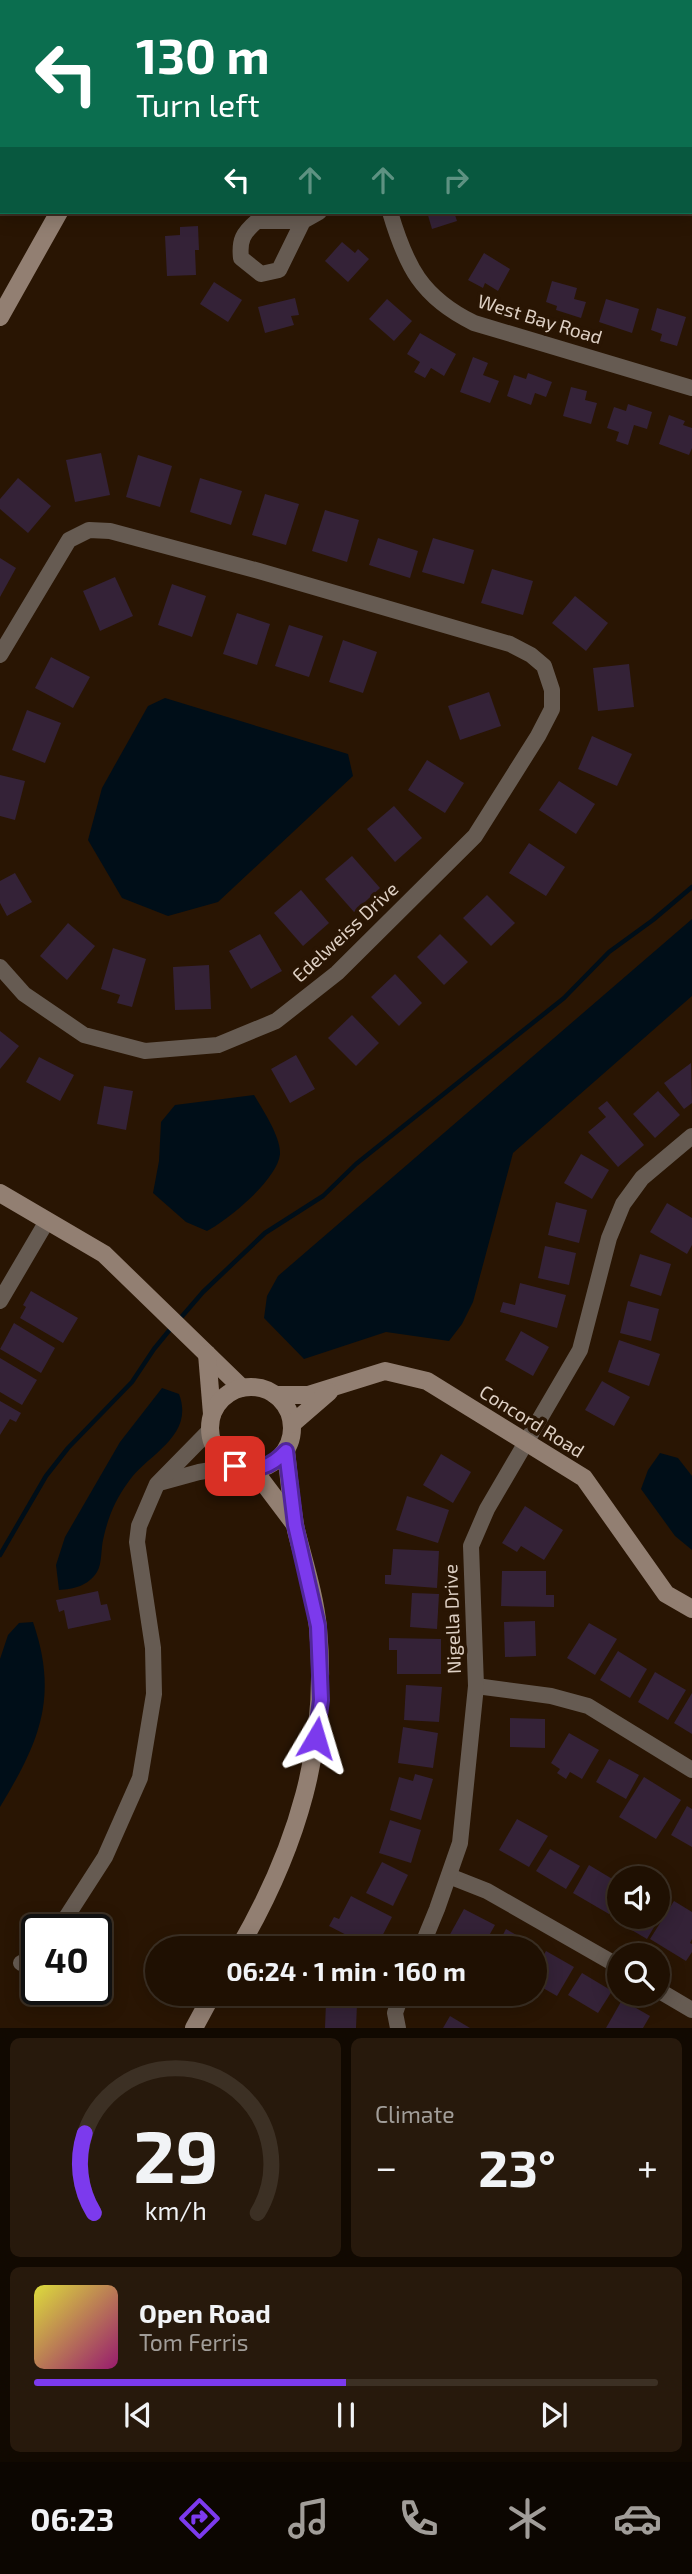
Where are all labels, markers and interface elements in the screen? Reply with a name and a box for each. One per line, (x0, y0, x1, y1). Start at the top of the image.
text: 130 m (136, 25, 270, 84)
icon: left (21, 28, 112, 119)
text: Turn left (136, 85, 260, 123)
icon: left (218, 161, 256, 199)
icon: ahead (291, 161, 329, 199)
icon: ahead (364, 161, 402, 199)
icon: right (437, 161, 475, 199)
street label: West Bay Road (475, 289, 605, 348)
street label: Edelweiss Drive (287, 877, 402, 987)
street label: Concord Road (476, 1379, 589, 1462)
pin (205, 1436, 265, 1496)
icon: arrive (216, 1447, 254, 1485)
street label: Nigella Drive (438, 1564, 465, 1674)
position arrow (279, 1701, 353, 1775)
map controls (607, 1866, 670, 2006)
button: sound (607, 1866, 670, 1929)
speed limit sign: 40 (21, 1914, 112, 2005)
button: search (607, 1943, 670, 2006)
text: 06:24 · 1 min · 160 m (226, 1955, 466, 1986)
text: Climate (375, 2100, 455, 2128)
text: 29 (133, 2111, 218, 2199)
text: 23° (478, 2135, 556, 2197)
text: − (375, 2143, 397, 2189)
text: + (637, 2143, 658, 2189)
text: km/h (144, 2195, 207, 2225)
text: Open Road (139, 2297, 271, 2328)
text: Tom Ferris (139, 2328, 248, 2356)
icon: previous (119, 2396, 157, 2434)
icon: pause (327, 2396, 365, 2434)
icon: next (535, 2396, 573, 2434)
icon: directions (175, 2494, 224, 2543)
icon: music (284, 2494, 333, 2543)
icon: phone (394, 2494, 443, 2543)
icon: climate (503, 2494, 552, 2543)
icon: car (613, 2494, 662, 2543)
text: 06:23 (30, 2499, 114, 2537)

